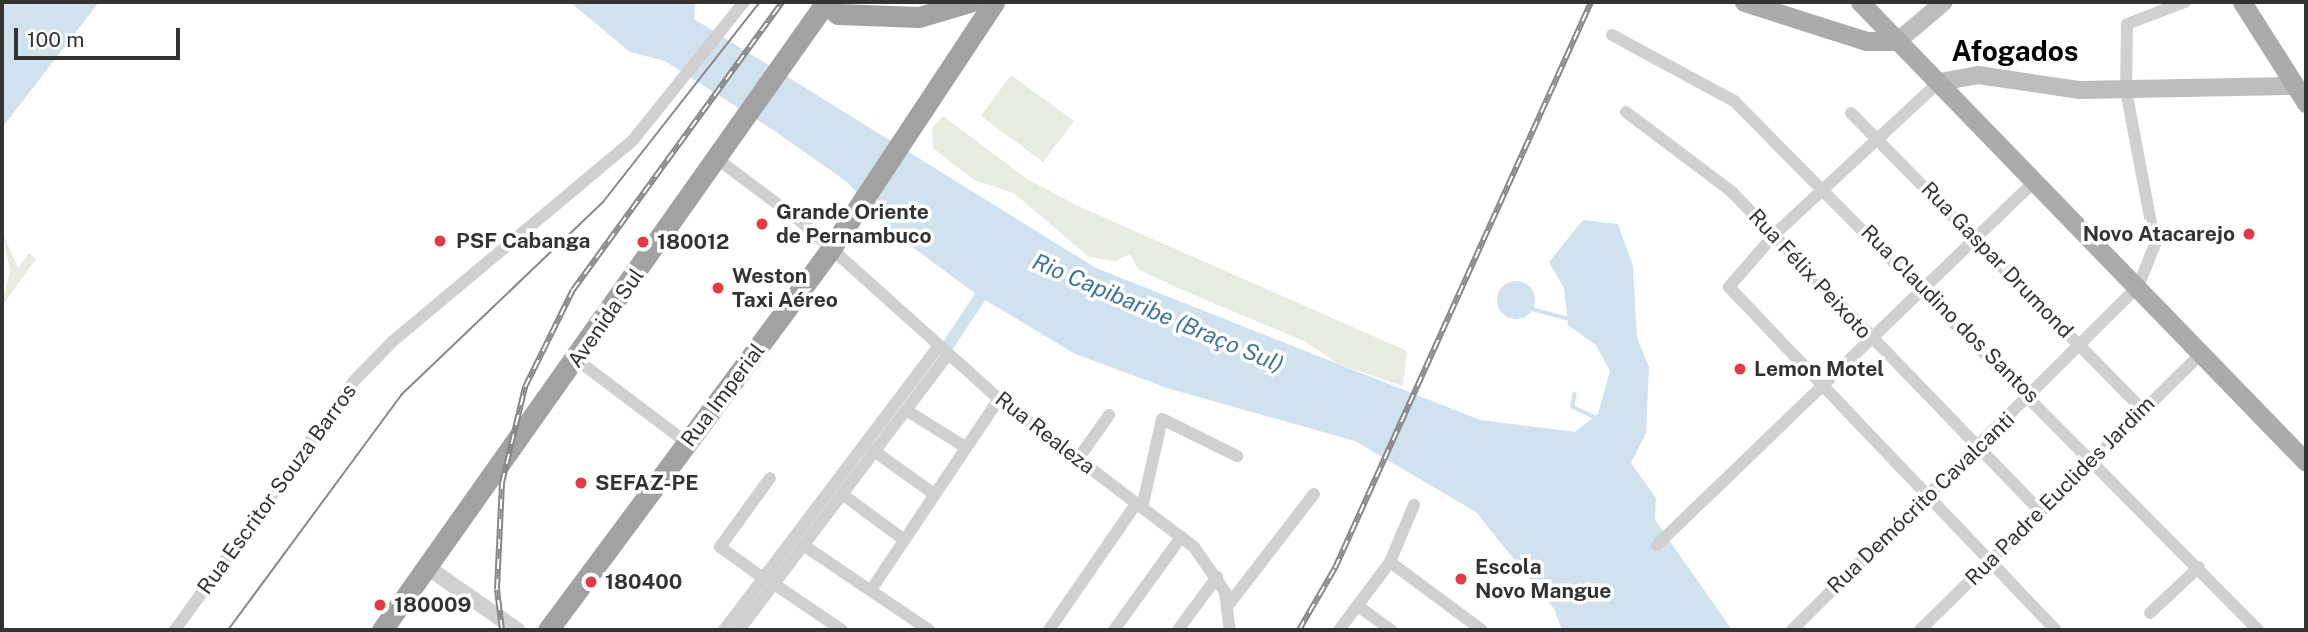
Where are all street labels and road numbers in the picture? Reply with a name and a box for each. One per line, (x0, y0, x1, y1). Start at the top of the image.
street label: Rua Gaspar Drumond (1916, 177, 2078, 343)
street label: Rua Félix Peixoto (1743, 204, 1877, 344)
street label: Rua Claudino dos Santos (1855, 219, 2045, 409)
street label: Avenida Sul (563, 264, 649, 372)
street label: Rua Imperial (676, 338, 770, 452)
street label: Rua Escritor Souza Barros (192, 379, 362, 599)
street label: Rua Realeza (990, 386, 1100, 480)
street label: Rua Padre Euclides Jardim (1960, 391, 2160, 591)
street label: Rua Demócrito Cavalcanti (1822, 407, 2020, 599)

